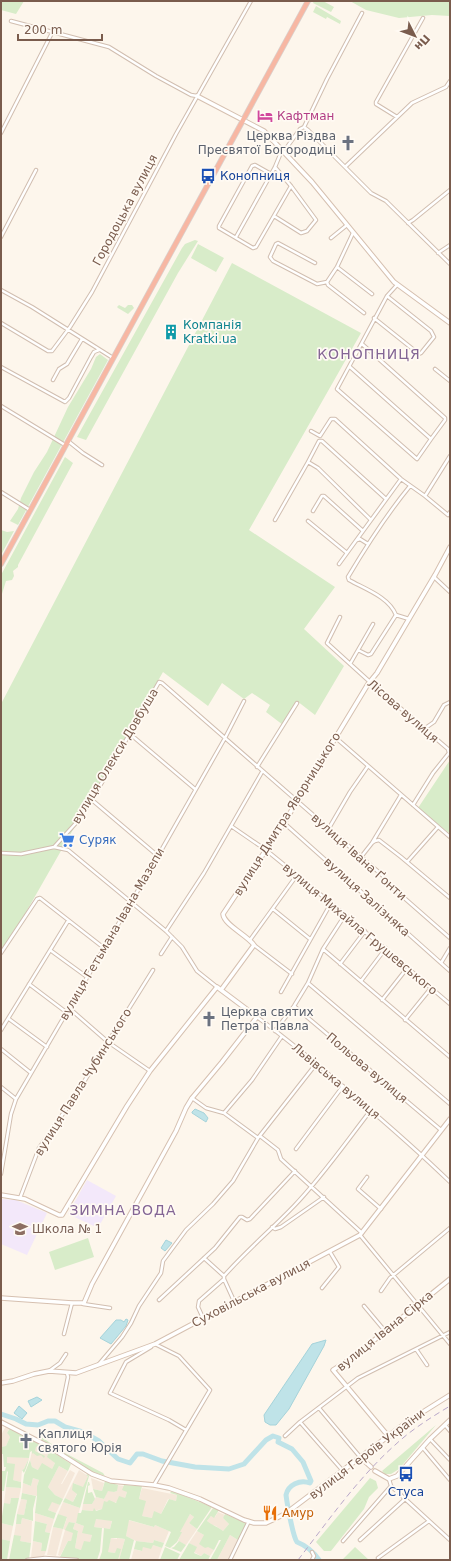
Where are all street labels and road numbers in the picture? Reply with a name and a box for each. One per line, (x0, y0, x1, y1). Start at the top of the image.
street label: Городоцька вулиця (90, 152, 160, 268)
street label: Лісова вулиця (365, 676, 441, 746)
street label: вулиця Олекси Довбуша (69, 686, 161, 826)
street label: вулиця Дмитра Яворницького (231, 730, 343, 898)
street label: вулиця Івана Ґонти (309, 811, 409, 903)
street label: вулиця Гетьмана Івана Мазепи (57, 845, 167, 1023)
street label: вулиця Залізняка (321, 855, 413, 939)
street label: вулиця Михайла Грушевського (280, 860, 440, 998)
street label: вулиця Павла Чубинського (32, 1006, 134, 1158)
street label: Польова вулиця (324, 1030, 410, 1106)
street label: Львівська вулиця (289, 1040, 383, 1122)
street label: Суховільська вулиця (189, 1256, 313, 1330)
street label: вулиця Івана Сірка (334, 1288, 436, 1374)
street label: вулиця Героїв України (306, 1406, 428, 1502)

